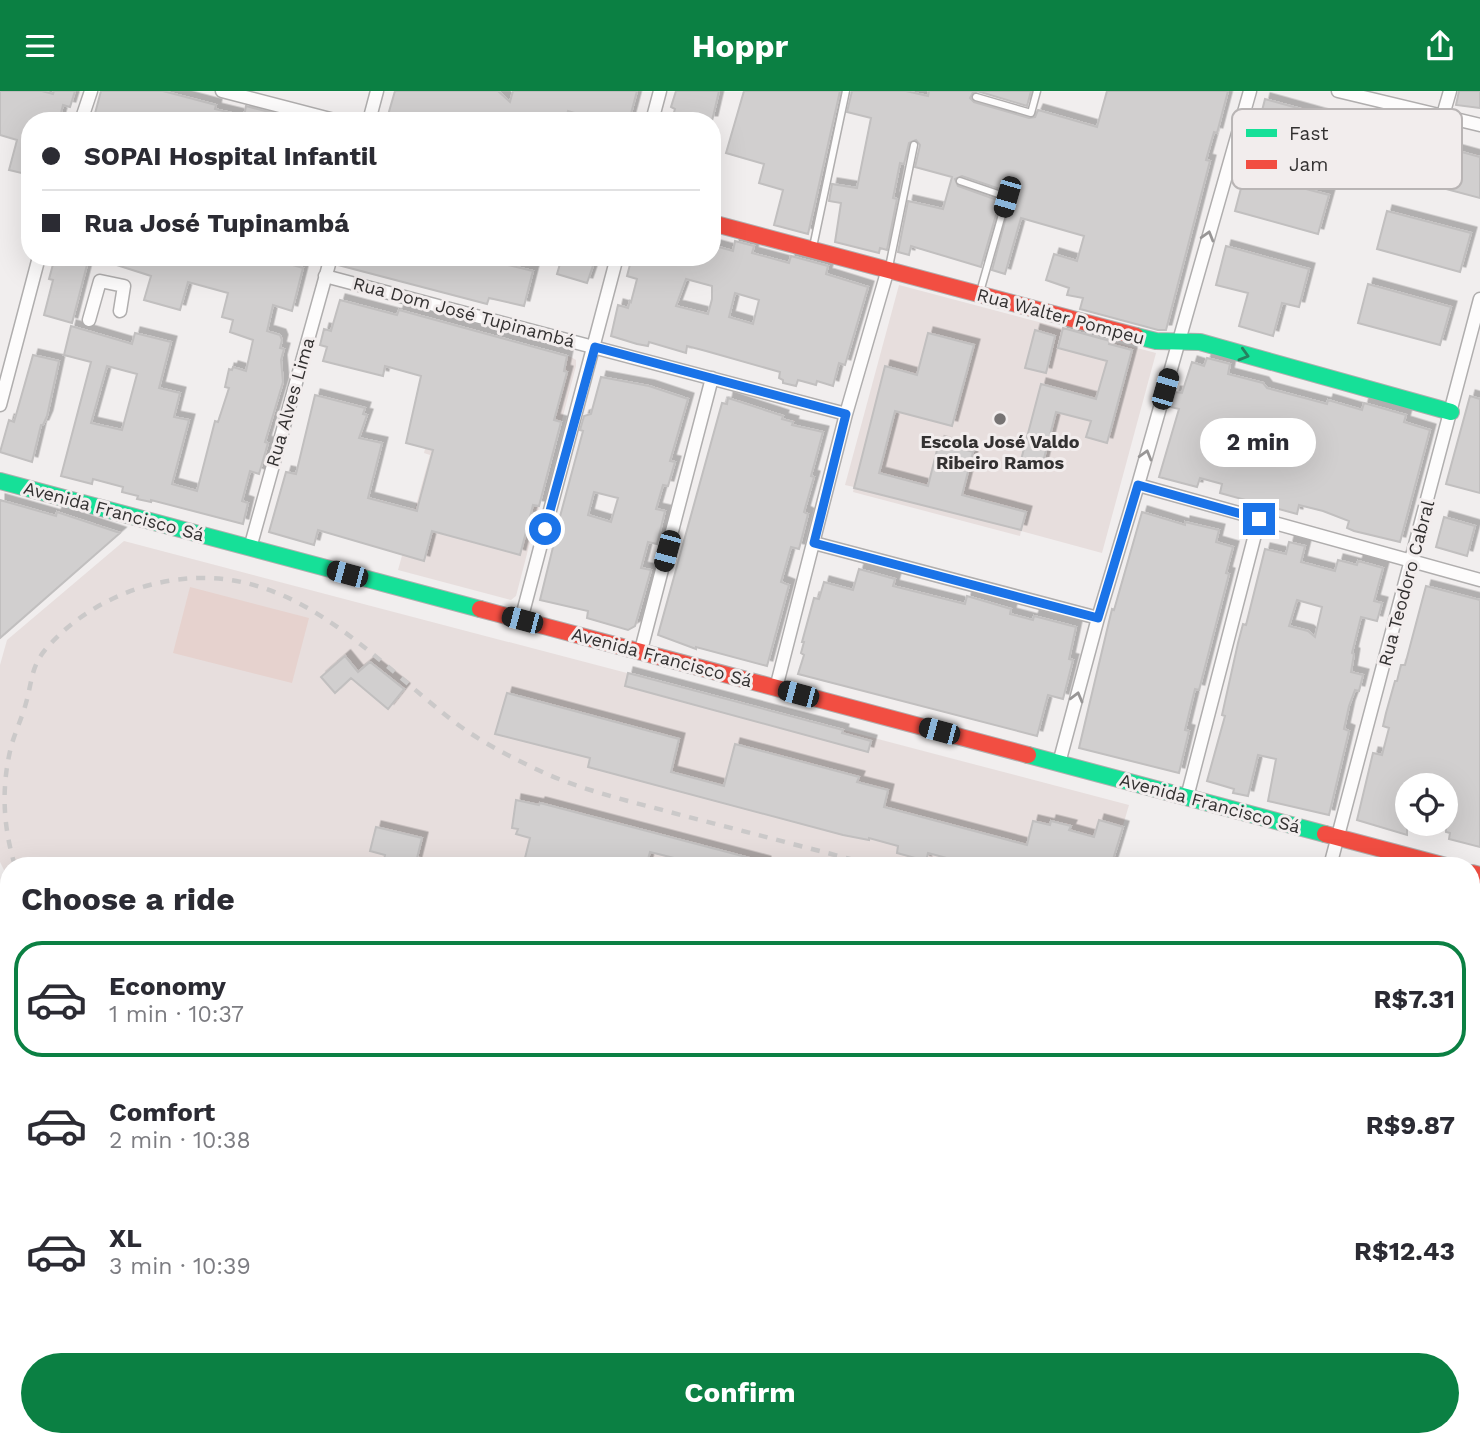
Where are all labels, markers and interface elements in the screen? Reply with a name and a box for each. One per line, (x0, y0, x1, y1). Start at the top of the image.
icon: menu (21, 27, 59, 65)
text: Hoppr (692, 27, 788, 65)
icon: share (1421, 27, 1459, 65)
legend (1232, 109, 1462, 189)
text: Fast (1289, 122, 1328, 145)
text: SOPAI Hospital Infantil (84, 141, 377, 171)
text: Jam (1289, 153, 1328, 176)
car (992, 174, 1023, 220)
text: Rua José Tupinambá (84, 208, 349, 238)
one-way arrow (1200, 230, 1214, 242)
street label: Rua Dom José Tupinambá (351, 272, 577, 352)
street label: Rua Walter Pompeu (975, 283, 1147, 349)
street label: Rua Alves Lima (262, 335, 318, 469)
one-way arrow (1238, 346, 1250, 361)
car (1150, 366, 1181, 412)
marker: Escola José Valdo Ribeiro Ramos (992, 411, 1008, 427)
callout: 2 min (1201, 417, 1317, 467)
text: 2 min (1227, 429, 1289, 456)
place label: Escola José Valdo Ribeiro Ramos (920, 431, 1080, 473)
one-way arrow (1138, 449, 1153, 461)
street label: Avenida Francisco Sá (22, 477, 206, 545)
street label: Rua Teodoro Cabral (1374, 497, 1438, 668)
route end (1243, 503, 1275, 535)
route start (529, 513, 561, 545)
car (652, 528, 683, 574)
car (324, 558, 371, 590)
car (499, 604, 546, 636)
street label: Avenida Francisco Sá (570, 623, 754, 691)
car (775, 678, 822, 710)
one-way arrow (1069, 692, 1083, 704)
car (916, 715, 963, 747)
street label: Avenida Francisco Sá (1118, 769, 1302, 837)
map controls (1395, 773, 1458, 836)
button: locate (1395, 773, 1458, 836)
text: Choose a ride (21, 880, 235, 918)
icon: car (25, 968, 88, 1031)
text: Economy (109, 971, 226, 1001)
text: R$7.31 (1374, 984, 1455, 1014)
text: 1 min · 10:37 (109, 1001, 244, 1028)
icon: car (25, 1094, 88, 1157)
text: Comfort (109, 1097, 215, 1127)
text: R$9.87 (1366, 1110, 1455, 1140)
text: 2 min · 10:38 (109, 1127, 251, 1154)
icon: car (25, 1220, 88, 1283)
text: XL (109, 1223, 142, 1253)
text: R$12.43 (1354, 1236, 1455, 1266)
text: 3 min · 10:39 (109, 1253, 251, 1280)
button: Confirm (21, 1353, 1459, 1433)

